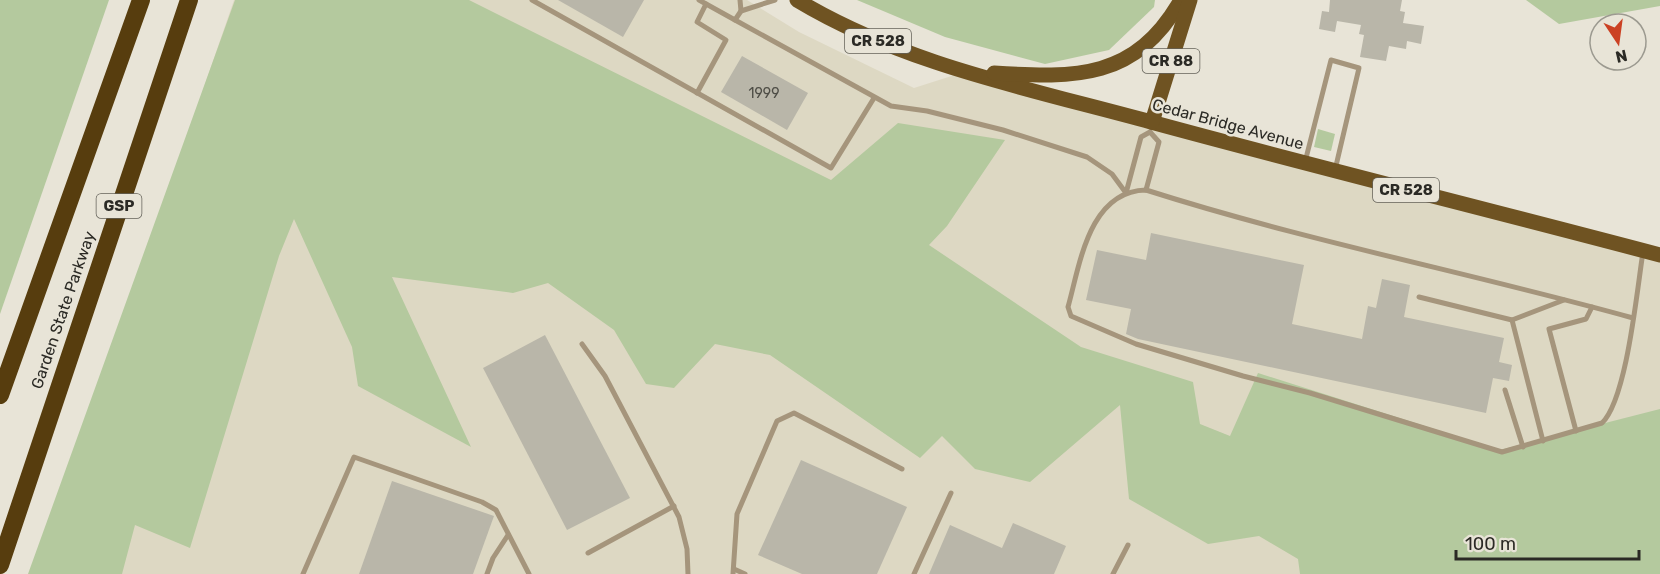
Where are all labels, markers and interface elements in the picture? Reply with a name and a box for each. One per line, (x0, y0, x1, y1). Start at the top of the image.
north arrow (1588, 12, 1648, 72)
road number: CR 528 (845, 29, 911, 53)
text: N (1614, 46, 1629, 67)
road number: CR 88 (1142, 49, 1200, 73)
house number: 1999 (749, 85, 779, 102)
street label: Cedar Bridge Avenue (1150, 95, 1306, 153)
road number: CR 528 (1373, 178, 1439, 202)
road number: GSP (96, 194, 142, 218)
street label: Garden State Parkway (27, 229, 99, 391)
scale bar (1456, 523, 1639, 561)
text: 100 m (1465, 533, 1516, 555)

